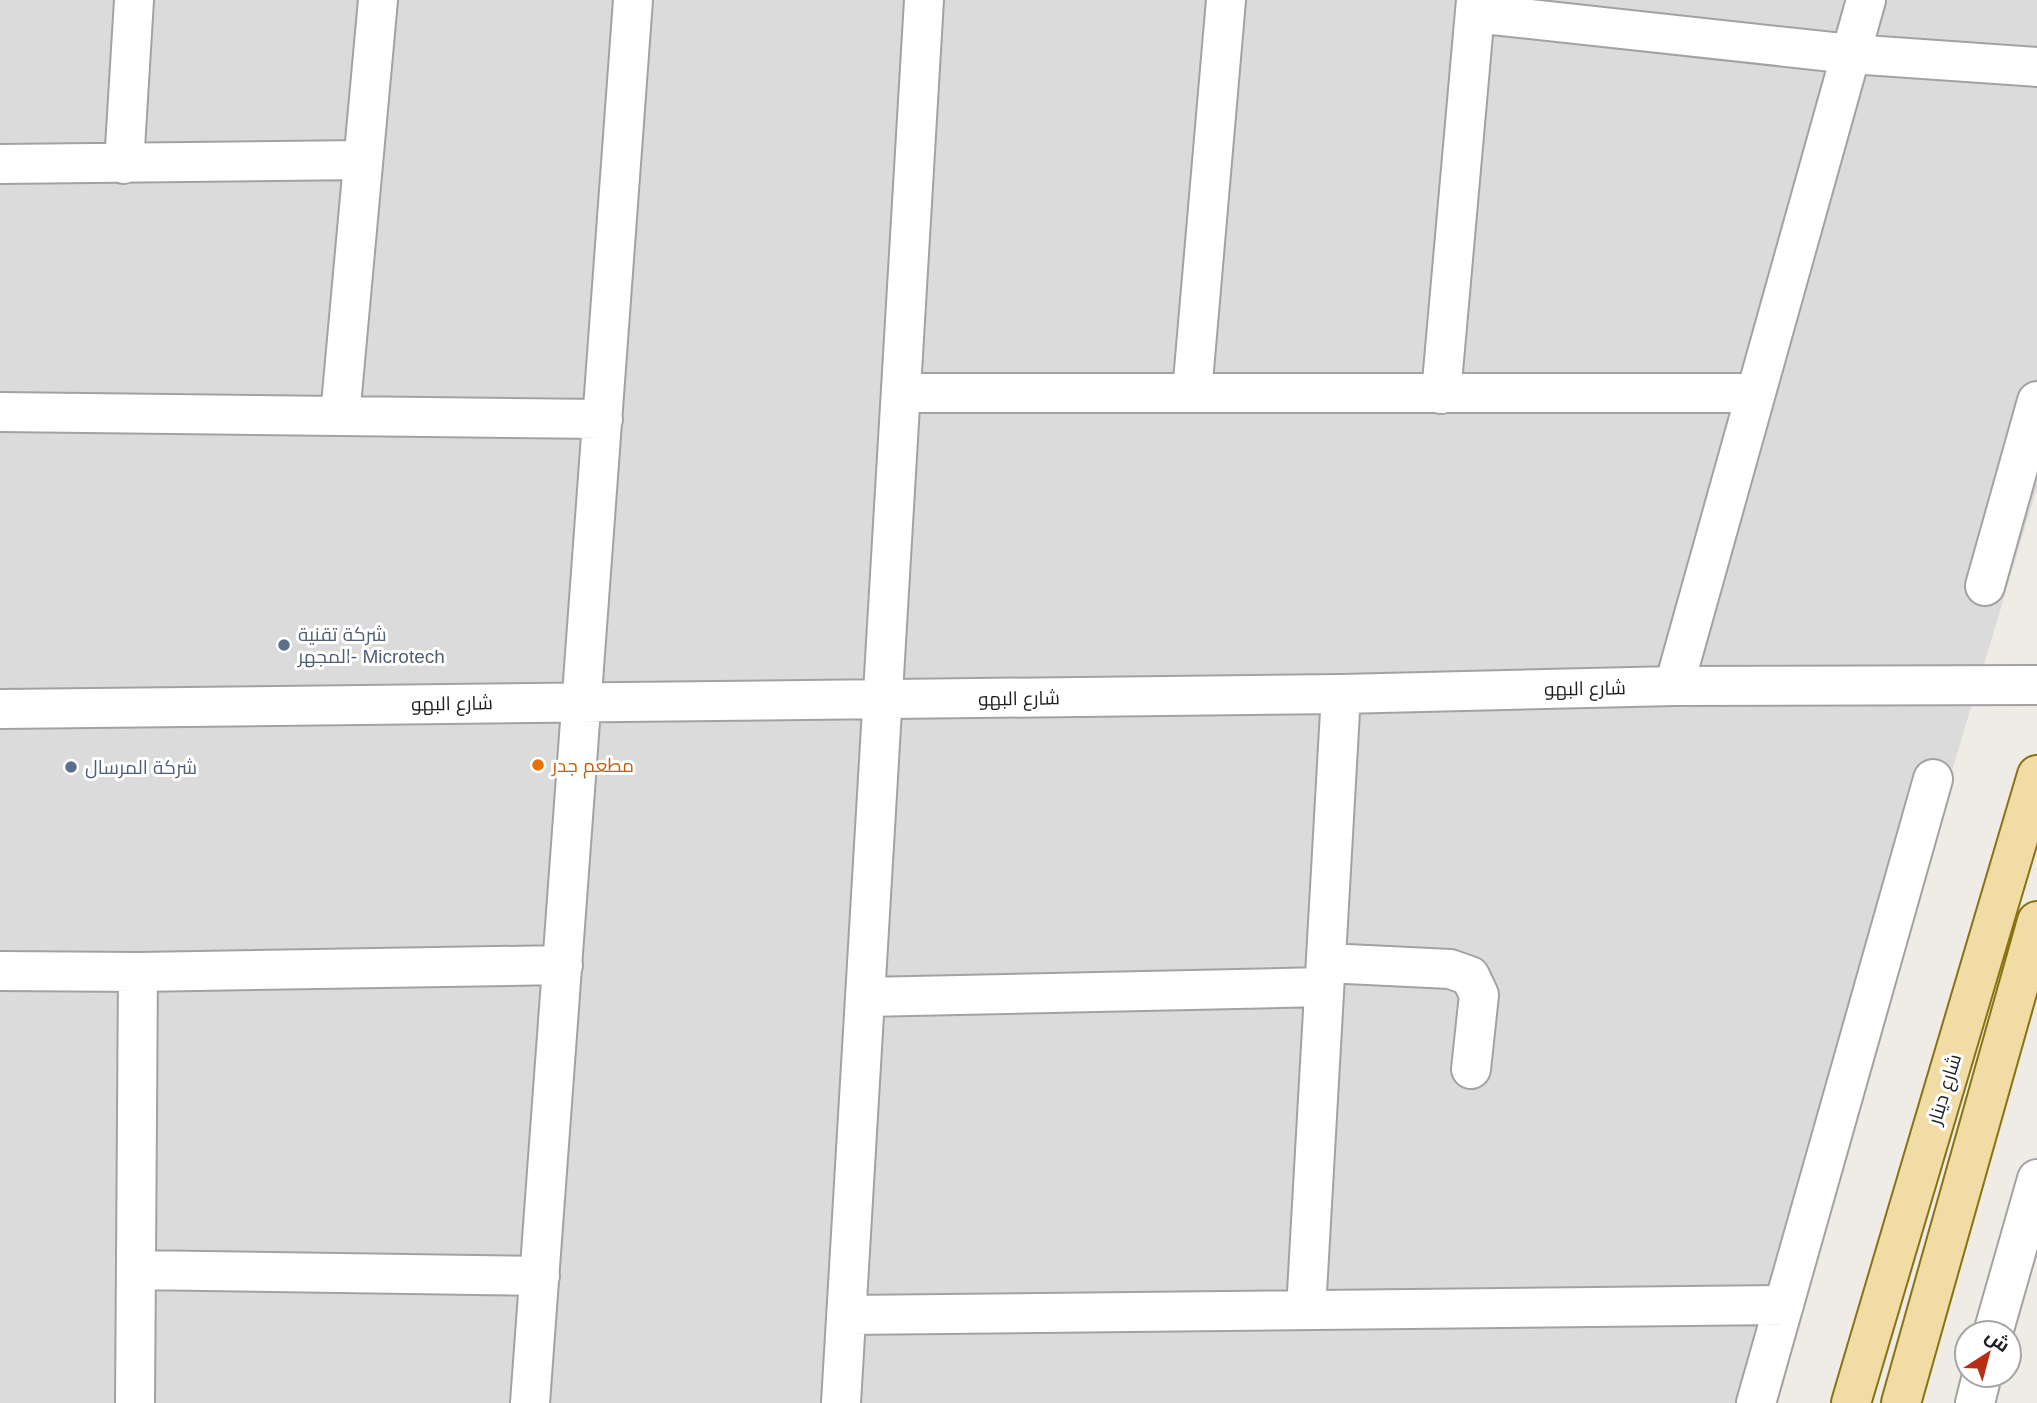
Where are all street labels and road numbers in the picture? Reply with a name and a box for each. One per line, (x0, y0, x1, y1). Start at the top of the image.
street label: شارع البهو (1544, 677, 1626, 703)
street label: شارع البهو (978, 687, 1060, 713)
street label: شارع البهو (411, 692, 493, 718)
street label: شارع دينار (1924, 1051, 1968, 1129)

